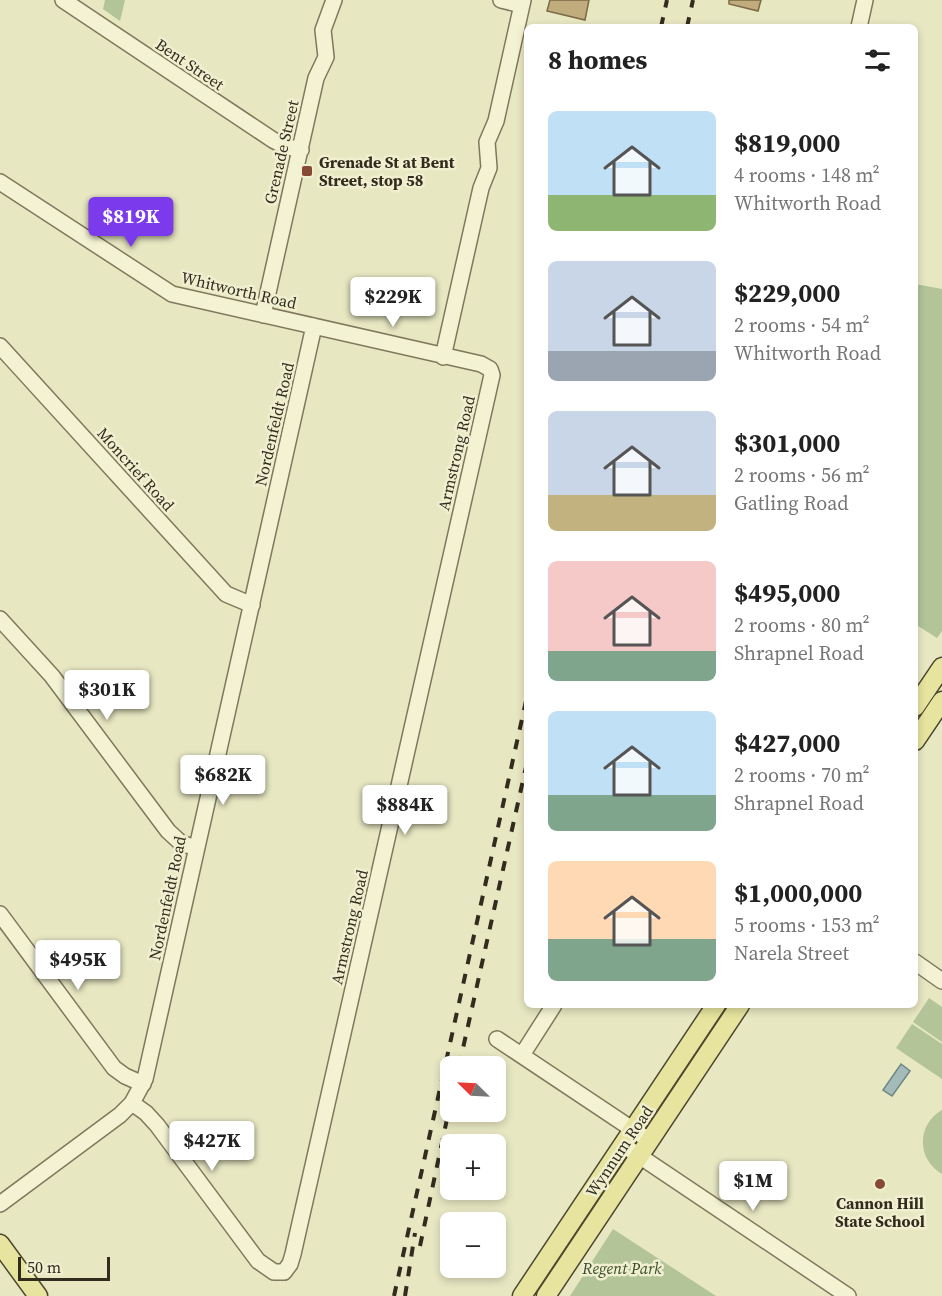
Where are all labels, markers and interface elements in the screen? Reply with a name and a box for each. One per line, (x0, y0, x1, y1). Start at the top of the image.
street label: Bent Street (151, 33, 229, 95)
text: 8 homes (548, 42, 647, 78)
icon: filters (861, 44, 894, 77)
street label: Grenade Street (258, 97, 304, 206)
text: $819,000 (734, 125, 840, 161)
icon: home (596, 135, 668, 207)
place label: Grenade St at Bent Street, stop 58 (319, 151, 455, 191)
text: 4 rooms · 148 m² (734, 161, 880, 189)
marker: Grenade St at Bent Street, stop 58 (300, 164, 314, 178)
text: Whitworth Road (734, 189, 881, 217)
pin: $819K (89, 197, 173, 248)
text: $819K (102, 202, 160, 230)
street label: Whitworth Road (179, 266, 299, 314)
text: $229,000 (734, 275, 840, 311)
pin: $229K (351, 277, 435, 328)
text: $229K (364, 282, 422, 310)
icon: home (596, 285, 668, 357)
text: 2 rooms · 54 m² (734, 311, 870, 339)
text: Whitworth Road (734, 339, 881, 367)
street label: Nordenfeldt Road (249, 360, 299, 488)
street label: Armstrong Road (432, 393, 480, 513)
street label: Moncrief Road (92, 422, 180, 516)
text: $301,000 (734, 425, 840, 461)
icon: home (596, 435, 668, 507)
text: 2 rooms · 56 m² (734, 461, 870, 489)
text: Gatling Road (734, 489, 849, 517)
text: $495,000 (734, 575, 840, 611)
icon: home (596, 585, 668, 657)
text: 2 rooms · 80 m² (734, 611, 870, 639)
text: Shrapnel Road (734, 639, 864, 667)
pin: $301K (65, 670, 149, 721)
text: $301K (78, 675, 136, 703)
text: $427,000 (734, 725, 840, 761)
icon: home (596, 735, 668, 807)
pin: $682K (181, 755, 265, 806)
text: $682K (194, 760, 252, 788)
text: 2 rooms · 70 m² (734, 761, 870, 789)
pin: $884K (363, 785, 447, 836)
text: Shrapnel Road (734, 789, 864, 817)
text: $884K (376, 790, 434, 818)
street label: Nordenfeldt Road (143, 834, 191, 962)
street label: Armstrong Road (325, 867, 373, 987)
text: $1,000,000 (734, 875, 862, 911)
icon: home (596, 885, 668, 957)
text: 5 rooms · 153 m² (734, 911, 880, 939)
text: Narela Street (734, 939, 849, 967)
pin: $495K (36, 940, 120, 991)
text: $495K (49, 945, 107, 973)
north arrow (440, 1056, 506, 1122)
map controls (440, 1056, 506, 1278)
street label: Wynnum Road (580, 1101, 658, 1201)
pin: $427K (170, 1121, 254, 1172)
text: $427K (183, 1126, 241, 1154)
button: + (440, 1134, 506, 1200)
pin: $1M (724, 1161, 782, 1212)
text: $1M (733, 1166, 773, 1194)
marker: Cannon Hill State School (873, 1177, 887, 1191)
place label: Cannon Hill State School (835, 1192, 925, 1232)
button: − (440, 1212, 506, 1278)
scale bar (18, 1254, 110, 1282)
text: 50 m (27, 1256, 61, 1278)
park label: Regent Park (581, 1257, 662, 1279)

